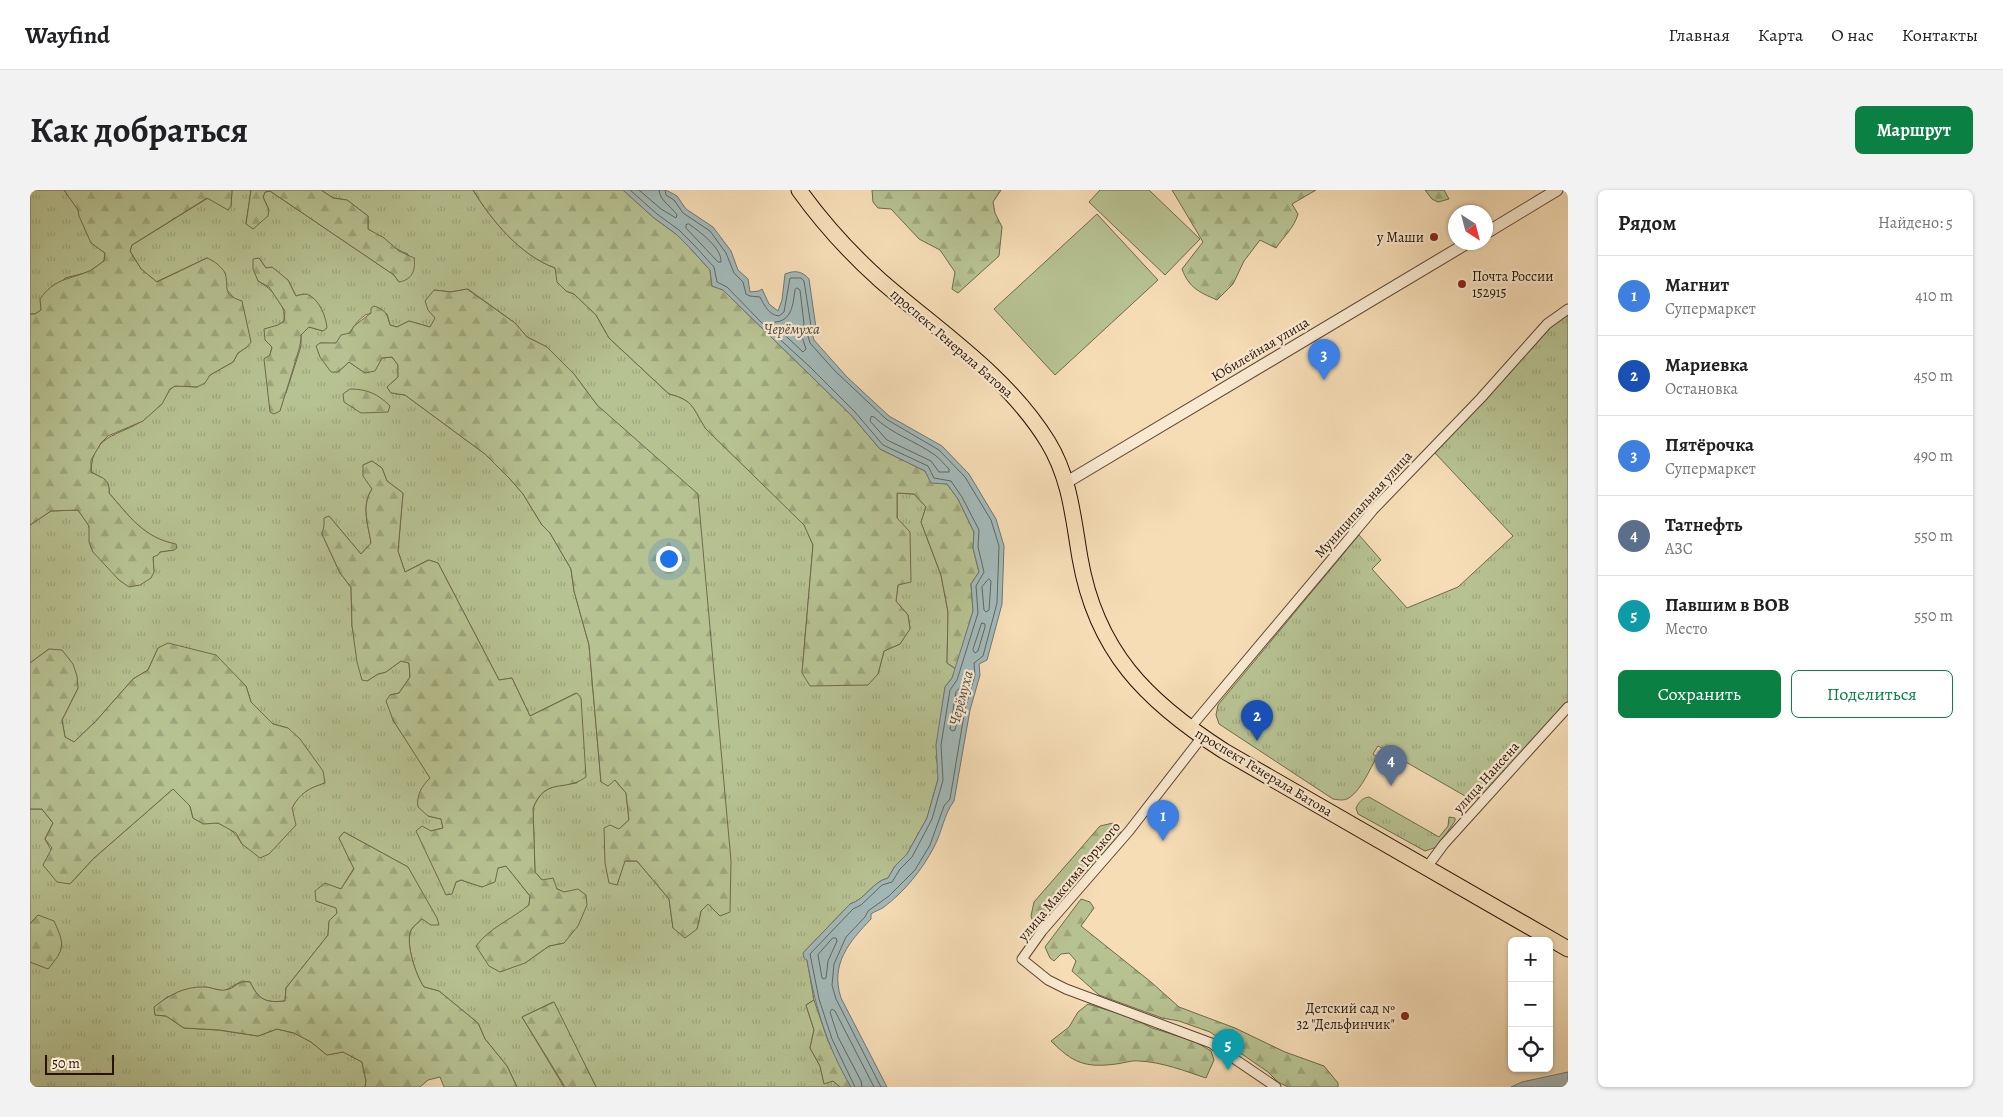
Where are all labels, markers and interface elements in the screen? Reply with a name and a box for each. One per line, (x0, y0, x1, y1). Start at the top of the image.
text: Wayfind (25, 19, 110, 51)
text: Главная (1669, 23, 1730, 47)
text: Карта (1758, 23, 1803, 47)
text: О нас (1831, 23, 1874, 47)
text: Контакты (1902, 23, 1978, 47)
text: Как добраться (30, 106, 248, 154)
button: Маршрут (1855, 106, 1973, 154)
north arrow (1448, 205, 1493, 250)
text: Рядом (1618, 209, 1676, 237)
text: Найдено: 5 (1878, 212, 1953, 234)
place label: у Маши (1376, 228, 1424, 247)
marker: у Маши (1428, 231, 1440, 243)
place label: Почта России 152915 (1472, 267, 1553, 302)
text: Магнит (1665, 272, 1729, 298)
marker: Почта России 152915 (1456, 278, 1468, 290)
street label: проспект Генерала Батова (886, 285, 1018, 402)
text: 1 (1631, 285, 1637, 307)
text: 410 m (1915, 285, 1953, 307)
text: Супермаркет (1665, 298, 1756, 320)
street label: Юбилейная улица (1208, 312, 1313, 386)
water label: Черёмуха (764, 319, 820, 339)
pin: 3 (1308, 339, 1340, 380)
text: Мариевка (1665, 352, 1748, 378)
text: 2 (1630, 365, 1638, 387)
text: 450 m (1914, 365, 1953, 387)
text: Остановка (1665, 378, 1738, 400)
text: Пятёрочка (1665, 432, 1754, 458)
text: 3 (1631, 445, 1637, 467)
text: 490 m (1913, 445, 1953, 467)
street label: Муниципальная улица (1310, 446, 1417, 562)
text: Супермаркет (1665, 458, 1756, 480)
text: Татнефть (1665, 512, 1743, 538)
text: 4 (1630, 525, 1638, 547)
text: 550 m (1914, 525, 1953, 547)
text: АЗС (1665, 538, 1693, 560)
your location (656, 546, 682, 572)
text: Павшим в ВОВ (1665, 592, 1789, 618)
text: 5 (1631, 605, 1637, 627)
text: 550 m (1914, 605, 1953, 627)
text: Место (1665, 618, 1708, 640)
water label: Черёмуха (944, 668, 978, 728)
button: Сохранить (1618, 670, 1781, 718)
button: Поделиться (1791, 670, 1953, 718)
pin: 2 (1241, 700, 1273, 741)
street label: проспект Генерала Батова (1192, 724, 1336, 821)
street label: улица Нансена (1448, 737, 1524, 818)
pin: 4 (1375, 745, 1407, 786)
pin: 1 (1147, 800, 1179, 841)
street label: улица Максима Горького (1013, 818, 1125, 946)
map controls (1508, 937, 1553, 1072)
button: + (1508, 937, 1553, 982)
button: − (1508, 982, 1553, 1027)
place label: Детский сад № 32 "Дельфинчик" (1296, 999, 1395, 1034)
marker: Детский сад № 32 "Дельфинчик" (1399, 1010, 1411, 1022)
button: locate (1508, 1027, 1553, 1072)
pin: 5 (1212, 1029, 1244, 1070)
scale bar (45, 1052, 114, 1075)
text: 50 m (52, 1054, 80, 1073)

